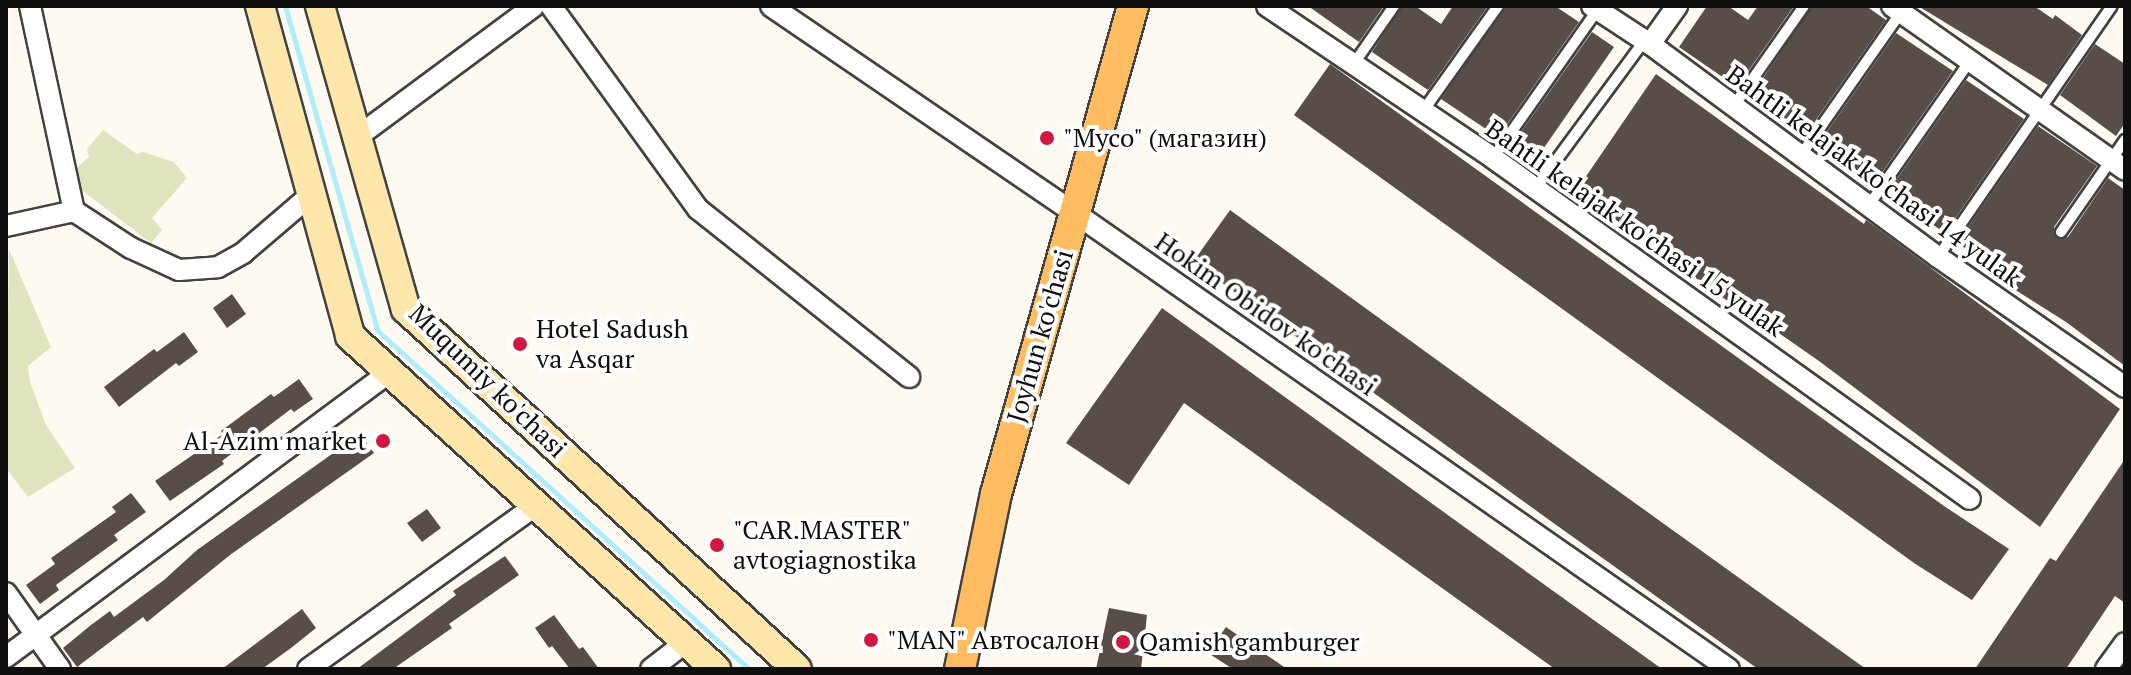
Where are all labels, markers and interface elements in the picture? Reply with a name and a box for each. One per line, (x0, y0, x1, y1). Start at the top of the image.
street label: Bahtli kelajak ko'chasi 14 yulak (1720, 58, 2028, 294)
street label: Bahtli kelajak ko'chasi 15 yulak (1480, 113, 1790, 343)
place label: "Мусо" (магазин) (1063, 122, 1268, 154)
marker: "Мусо" (магазин) (1038, 129, 1056, 147)
street label: Hokim Obidov ko'chasi (1149, 226, 1383, 402)
street label: Joyhun ko'chasi (1000, 246, 1080, 426)
street label: Muqumiy ko'chasi (403, 298, 573, 464)
place label: Hotel Sadush va Asqar (536, 313, 689, 374)
marker: Hotel Sadush va Asqar (511, 335, 529, 353)
place label: Al-Azim market (183, 425, 367, 457)
marker: Al-Azim market (374, 432, 392, 450)
place label: "CAR.MASTER" avtogiagnostika (733, 514, 917, 576)
marker: "CAR.MASTER" avtogiagnostika (708, 536, 726, 554)
place label: "MAN" Автосалон (887, 624, 1101, 656)
place label: Qamish gamburger (1139, 626, 1360, 658)
marker: "MAN" Автосалон (862, 631, 880, 649)
marker: Qamish gamburger (1114, 633, 1132, 651)

